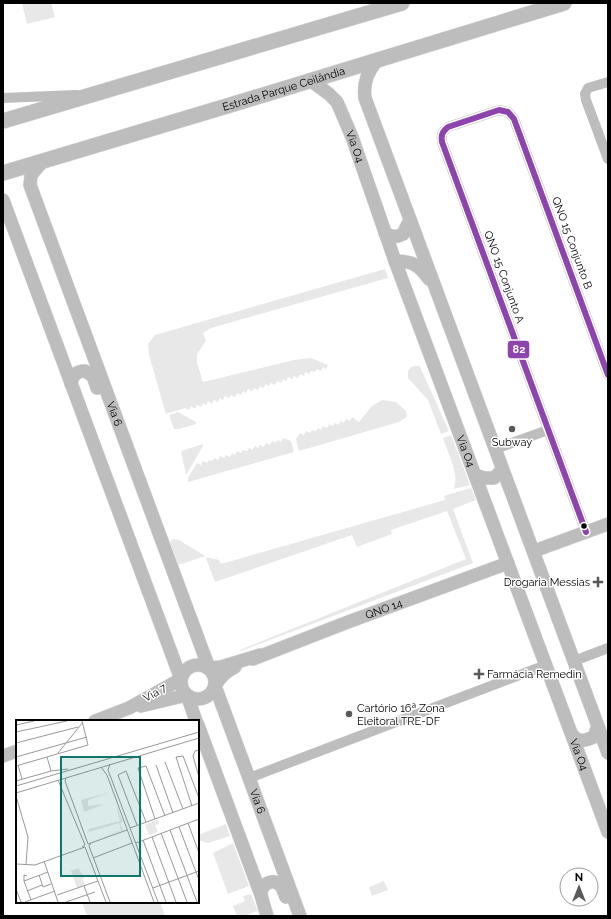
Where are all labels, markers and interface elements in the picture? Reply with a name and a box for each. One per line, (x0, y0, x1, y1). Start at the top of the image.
street label: Estrada Parque Ceilândia (221, 64, 346, 114)
street label: Via O4 (343, 128, 367, 164)
street label: QNO 15 Conjunto B (549, 195, 595, 291)
street label: QNO 15 Conjunto A (481, 229, 527, 325)
line badge: 82 (507, 340, 530, 359)
text: 82 (513, 343, 525, 356)
street label: Via 6 (104, 400, 125, 428)
marker: Subway (507, 424, 517, 434)
street label: Via O4 (454, 433, 478, 469)
place label: Subway (492, 436, 532, 449)
unlabelled marker (579, 521, 589, 531)
place label: Drogaria Messias (504, 576, 590, 589)
marker: Drogaria Messias (593, 577, 603, 587)
street label: QNO 14 (363, 596, 404, 622)
place label: Farmácia Remedin (487, 668, 582, 681)
marker: Farmácia Remedin (474, 669, 484, 679)
street label: Via 7 (141, 681, 169, 705)
place label: Cartório 16ª Zona Eleitoral TRE-DF (357, 702, 445, 728)
marker: Cartório 16ª Zona Eleitoral TRE-DF (344, 709, 354, 719)
inset map (16, 720, 199, 903)
street label: Via O4 (567, 737, 591, 772)
street label: Via 6 (247, 787, 268, 816)
north arrow (559, 867, 599, 907)
text: N (575, 871, 583, 884)

